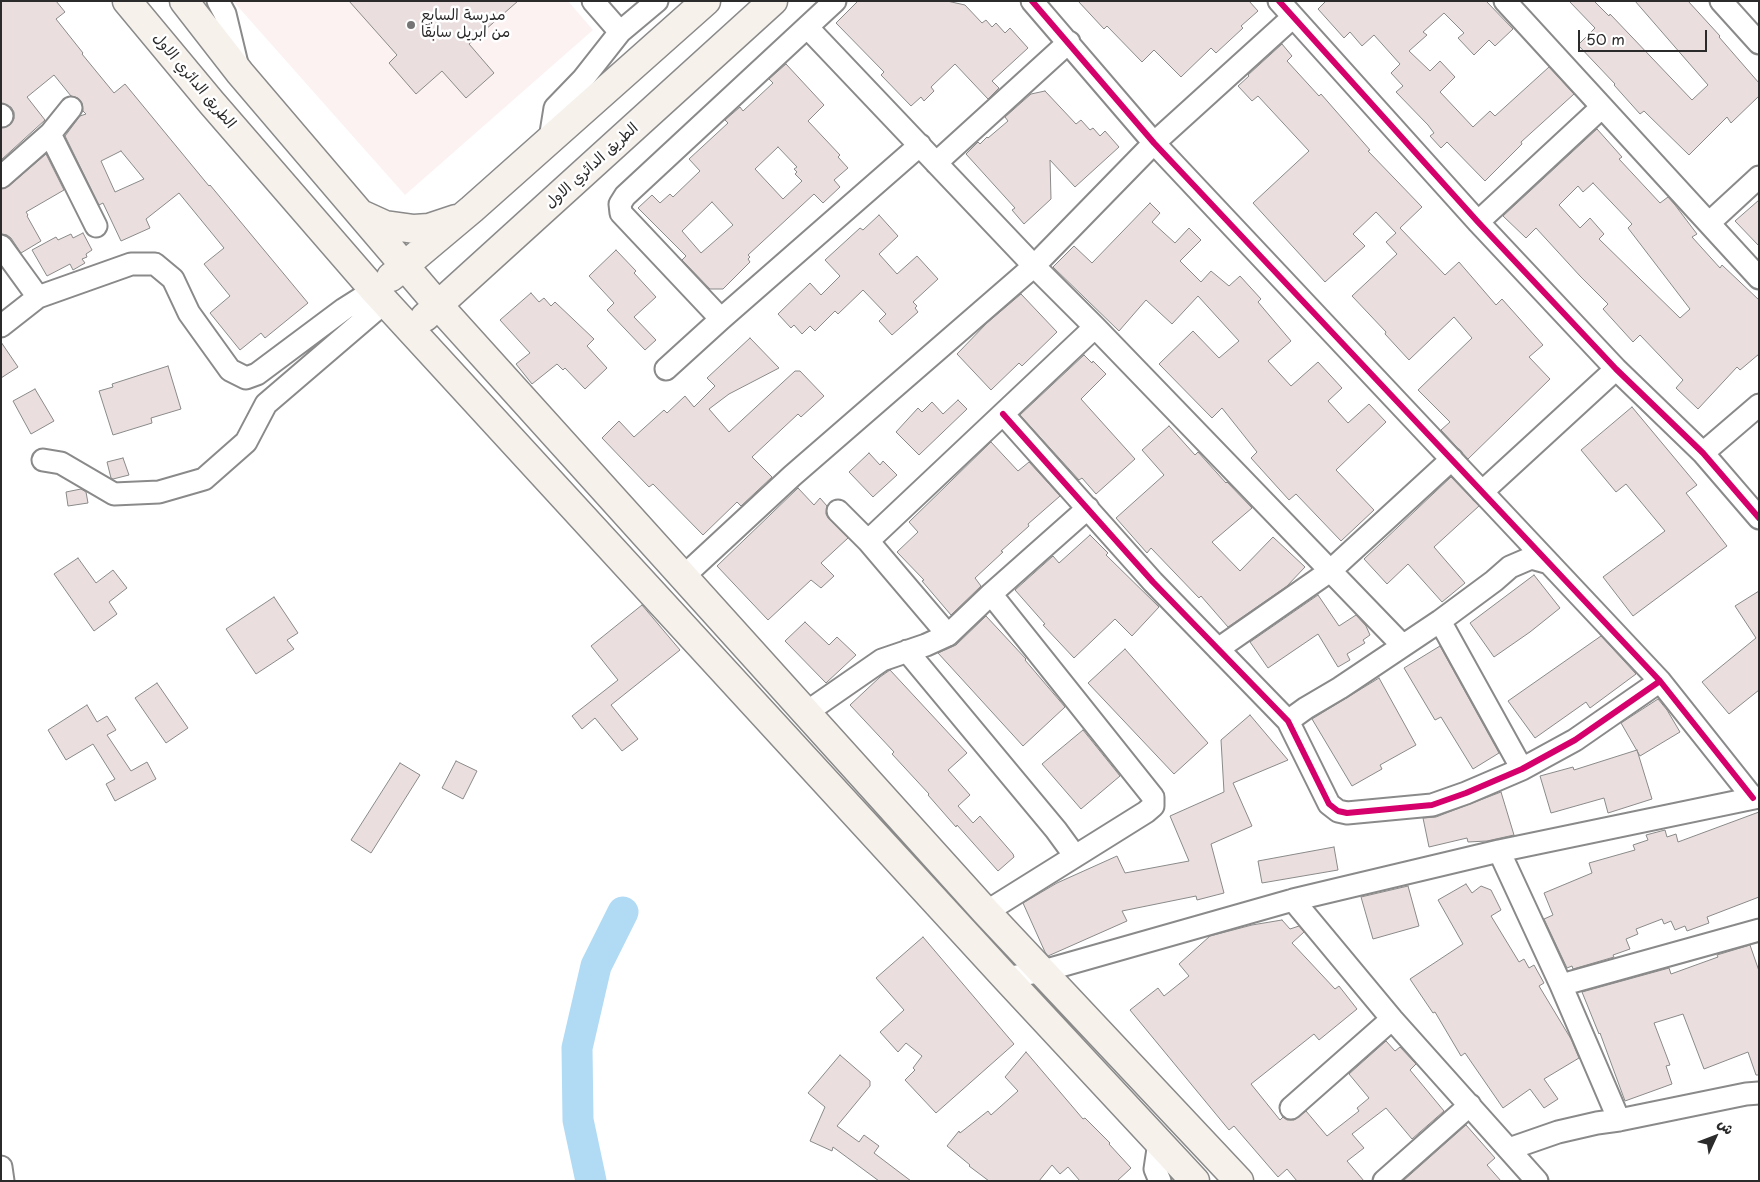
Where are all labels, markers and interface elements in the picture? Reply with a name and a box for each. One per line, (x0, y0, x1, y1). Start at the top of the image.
place label: مدرسة السابع من ابريل سابقا (421, 7, 510, 42)
marker: مدرسة السابع من ابريل سابقا (405, 19, 417, 31)
scale bar (1580, 20, 1709, 52)
text: 50 m (1586, 27, 1625, 50)
street label: الطريق الدائري الاول (149, 30, 239, 132)
street label: الطريق الدائري الاول (542, 119, 642, 213)
north arrow (1690, 1112, 1740, 1162)
text: ش (1713, 1114, 1739, 1139)

